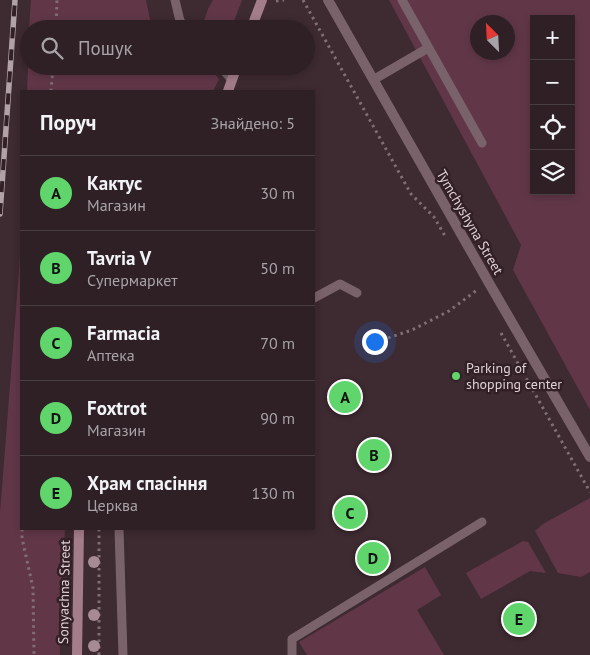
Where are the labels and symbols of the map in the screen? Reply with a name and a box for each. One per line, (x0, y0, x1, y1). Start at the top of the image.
north arrow (470, 15, 515, 60)
street label: Tymchyshyna Street (433, 166, 508, 278)
your location (362, 329, 388, 355)
place label: Parking of shopping center (466, 359, 562, 393)
marker: Parking of shopping center (450, 370, 462, 382)
pin: A (329, 378, 361, 416)
pin: B (358, 436, 390, 474)
pin: C (334, 494, 366, 532)
pin: D (357, 539, 389, 577)
street label: Sonyachna Street (54, 540, 74, 644)
pin: E (503, 600, 535, 638)

